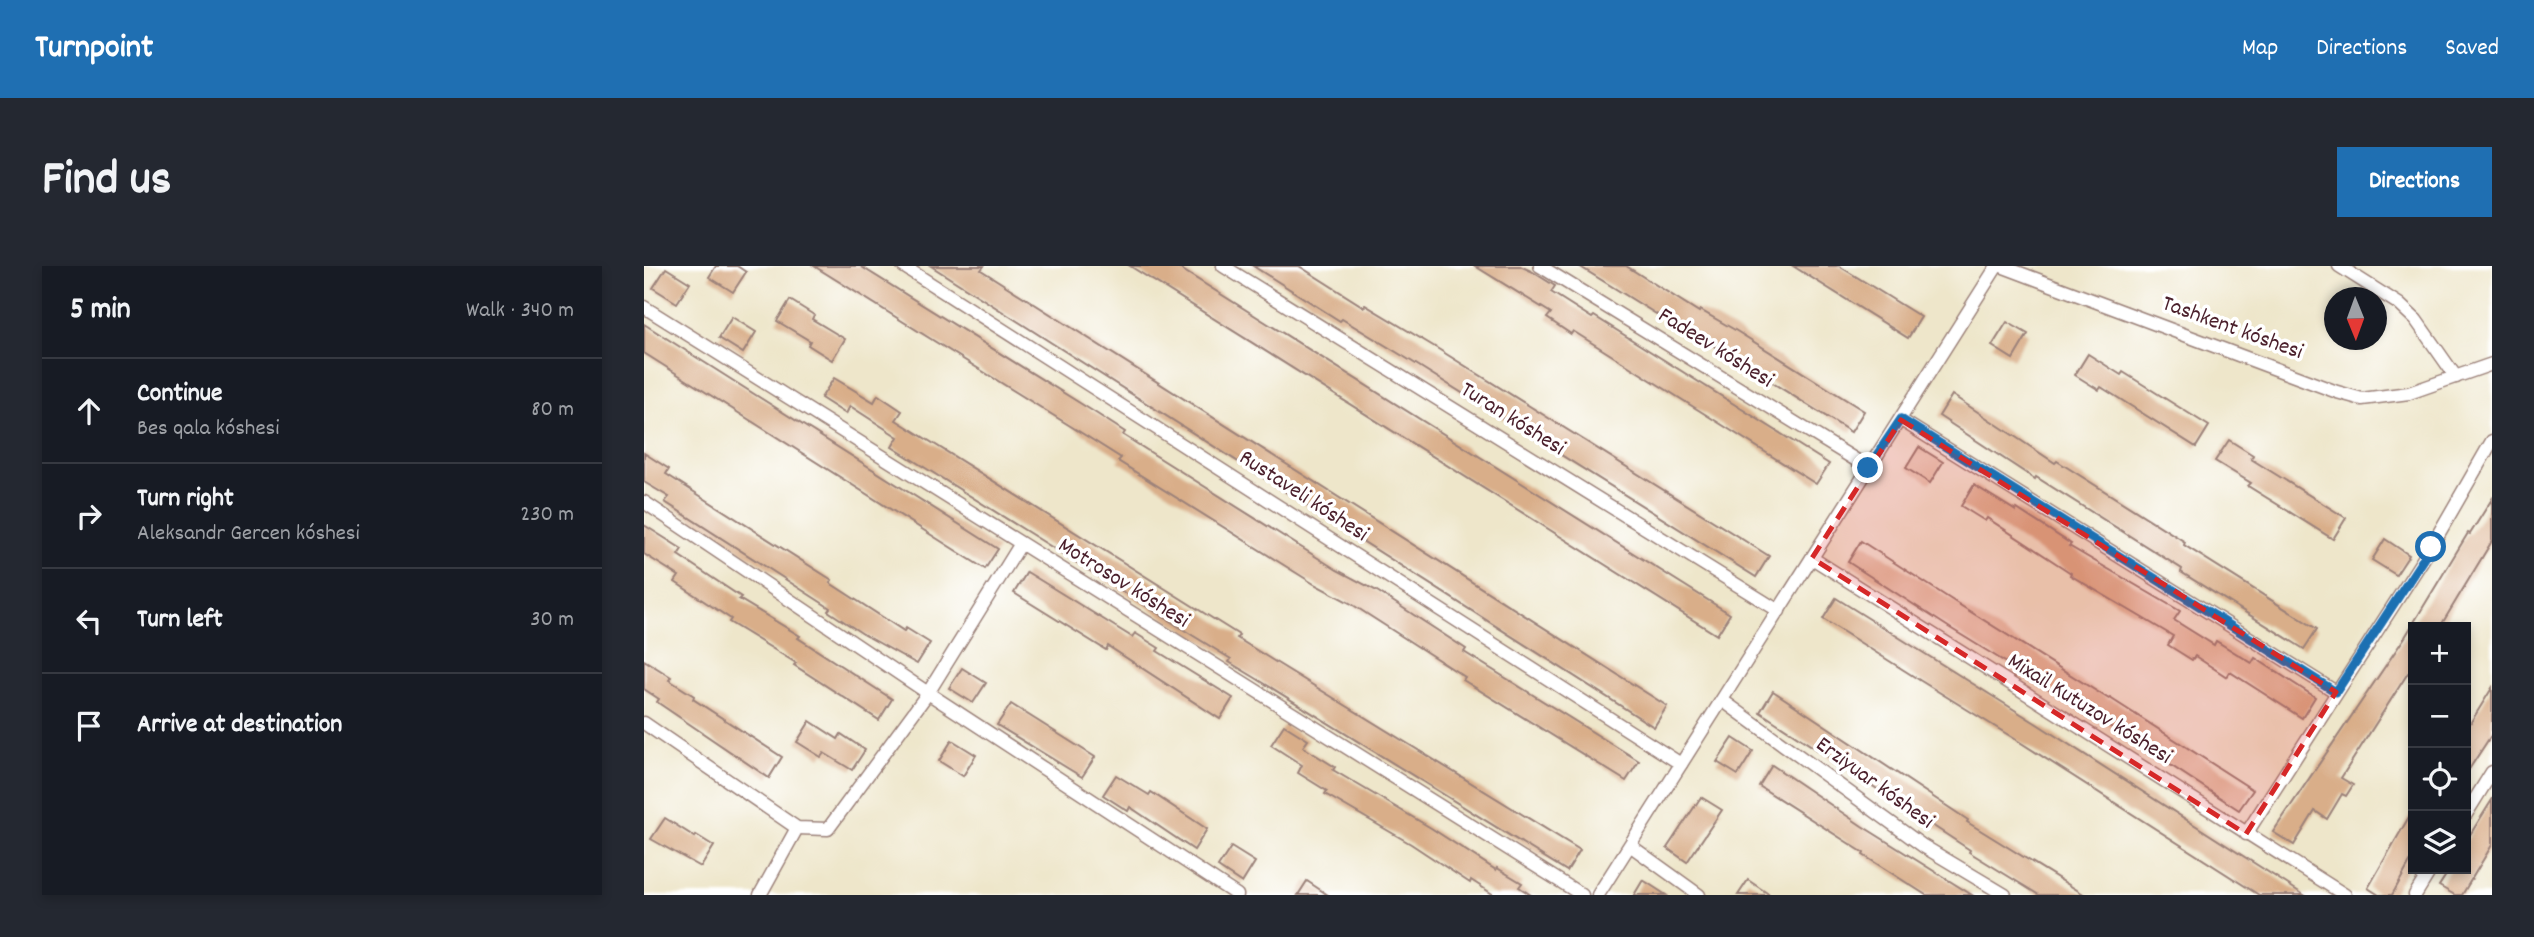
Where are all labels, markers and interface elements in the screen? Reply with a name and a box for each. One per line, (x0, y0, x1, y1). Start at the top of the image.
text: Turnpoint (35, 26, 153, 73)
text: Map (2242, 32, 2278, 66)
text: Directions (2316, 32, 2407, 66)
text: Saved (2445, 32, 2499, 66)
text: Find us (42, 147, 171, 217)
button: Directions (2337, 147, 2492, 217)
north arrow (2324, 287, 2387, 350)
street label: Tashkent kóshesi (2157, 288, 2307, 370)
text: 5 min (70, 290, 131, 333)
text: Walk · 340 m (466, 295, 574, 328)
street label: Fadeev kóshesi (1651, 300, 1779, 398)
street label: Turan kóshesi (1453, 375, 1571, 465)
text: Continue (137, 376, 222, 413)
icon: ahead (70, 392, 108, 430)
text: 80 m (531, 394, 574, 427)
text: Bes qala kóshesi (137, 413, 279, 446)
street label: Rustaveli kóshesi (1232, 443, 1374, 551)
route end (1852, 452, 1883, 483)
text: Turn right (137, 481, 234, 518)
icon: right (70, 497, 108, 535)
text: 230 m (520, 499, 574, 532)
text: Aleksandr Gercen kóshesi (137, 518, 360, 551)
street label: Motrosov kóshesi (1051, 530, 1195, 638)
route start (2415, 531, 2446, 562)
icon: left (70, 602, 108, 640)
text: Turn left (137, 602, 223, 639)
text: 30 m (530, 604, 574, 637)
map controls (2408, 622, 2471, 874)
button: + (2408, 622, 2471, 685)
street label: Mixail Kutuzov kóshesi (2000, 646, 2178, 774)
button: − (2408, 685, 2471, 748)
icon: arrive (70, 707, 108, 745)
text: Arrive at destination (137, 707, 342, 744)
street label: Erziyuar kóshesi (1808, 730, 1940, 838)
button: locate (2408, 748, 2471, 811)
button: layers (2408, 811, 2471, 874)

